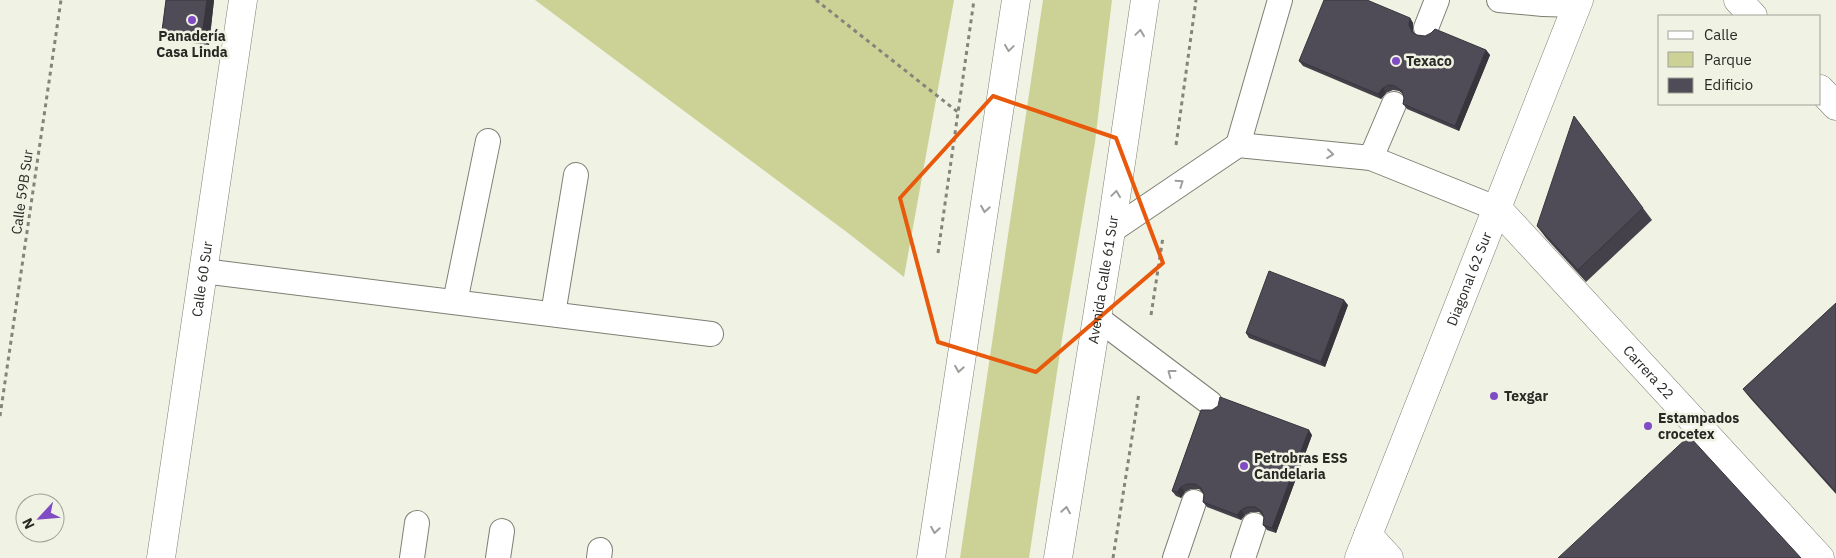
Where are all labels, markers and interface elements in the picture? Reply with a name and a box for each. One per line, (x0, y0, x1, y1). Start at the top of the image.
marker: Panadería Casa Linda (186, 14, 198, 26)
legend (1658, 15, 1821, 105)
text: Calle (1704, 25, 1738, 44)
place label: Panadería Casa Linda (156, 27, 228, 61)
one-way arrow (1134, 29, 1145, 37)
one-way arrow (1004, 45, 1015, 53)
text: Parque (1704, 50, 1752, 69)
place label: Texaco (1406, 52, 1452, 70)
marker: Texaco (1390, 55, 1402, 67)
text: Edificio (1704, 75, 1753, 94)
one-way arrow (1327, 148, 1335, 159)
street label: Calle 59B Sur (7, 149, 37, 235)
one-way arrow (1174, 180, 1184, 189)
one-way arrow (1111, 190, 1121, 198)
one-way arrow (980, 205, 990, 213)
street label: Avenida Calle 61 Sur (1084, 214, 1122, 345)
street label: Diagonal 62 Sur (1442, 229, 1496, 328)
street label: Calle 60 Sur (188, 240, 216, 318)
street label: Carrera 22 (1619, 342, 1678, 403)
one-way arrow (955, 365, 965, 374)
one-way arrow (1168, 371, 1177, 379)
place label: Texgar (1504, 387, 1548, 405)
marker: Texgar (1488, 390, 1500, 402)
place label: Estampados crocetex (1658, 409, 1739, 443)
marker: Estampados crocetex (1642, 420, 1654, 432)
place label: Petrobras ESS Candelaria (1254, 449, 1348, 483)
marker: Petrobras ESS Candelaria (1238, 460, 1250, 472)
north arrow (15, 493, 65, 543)
one-way arrow (1060, 506, 1070, 514)
text: N (18, 515, 39, 532)
one-way arrow (930, 526, 941, 534)

